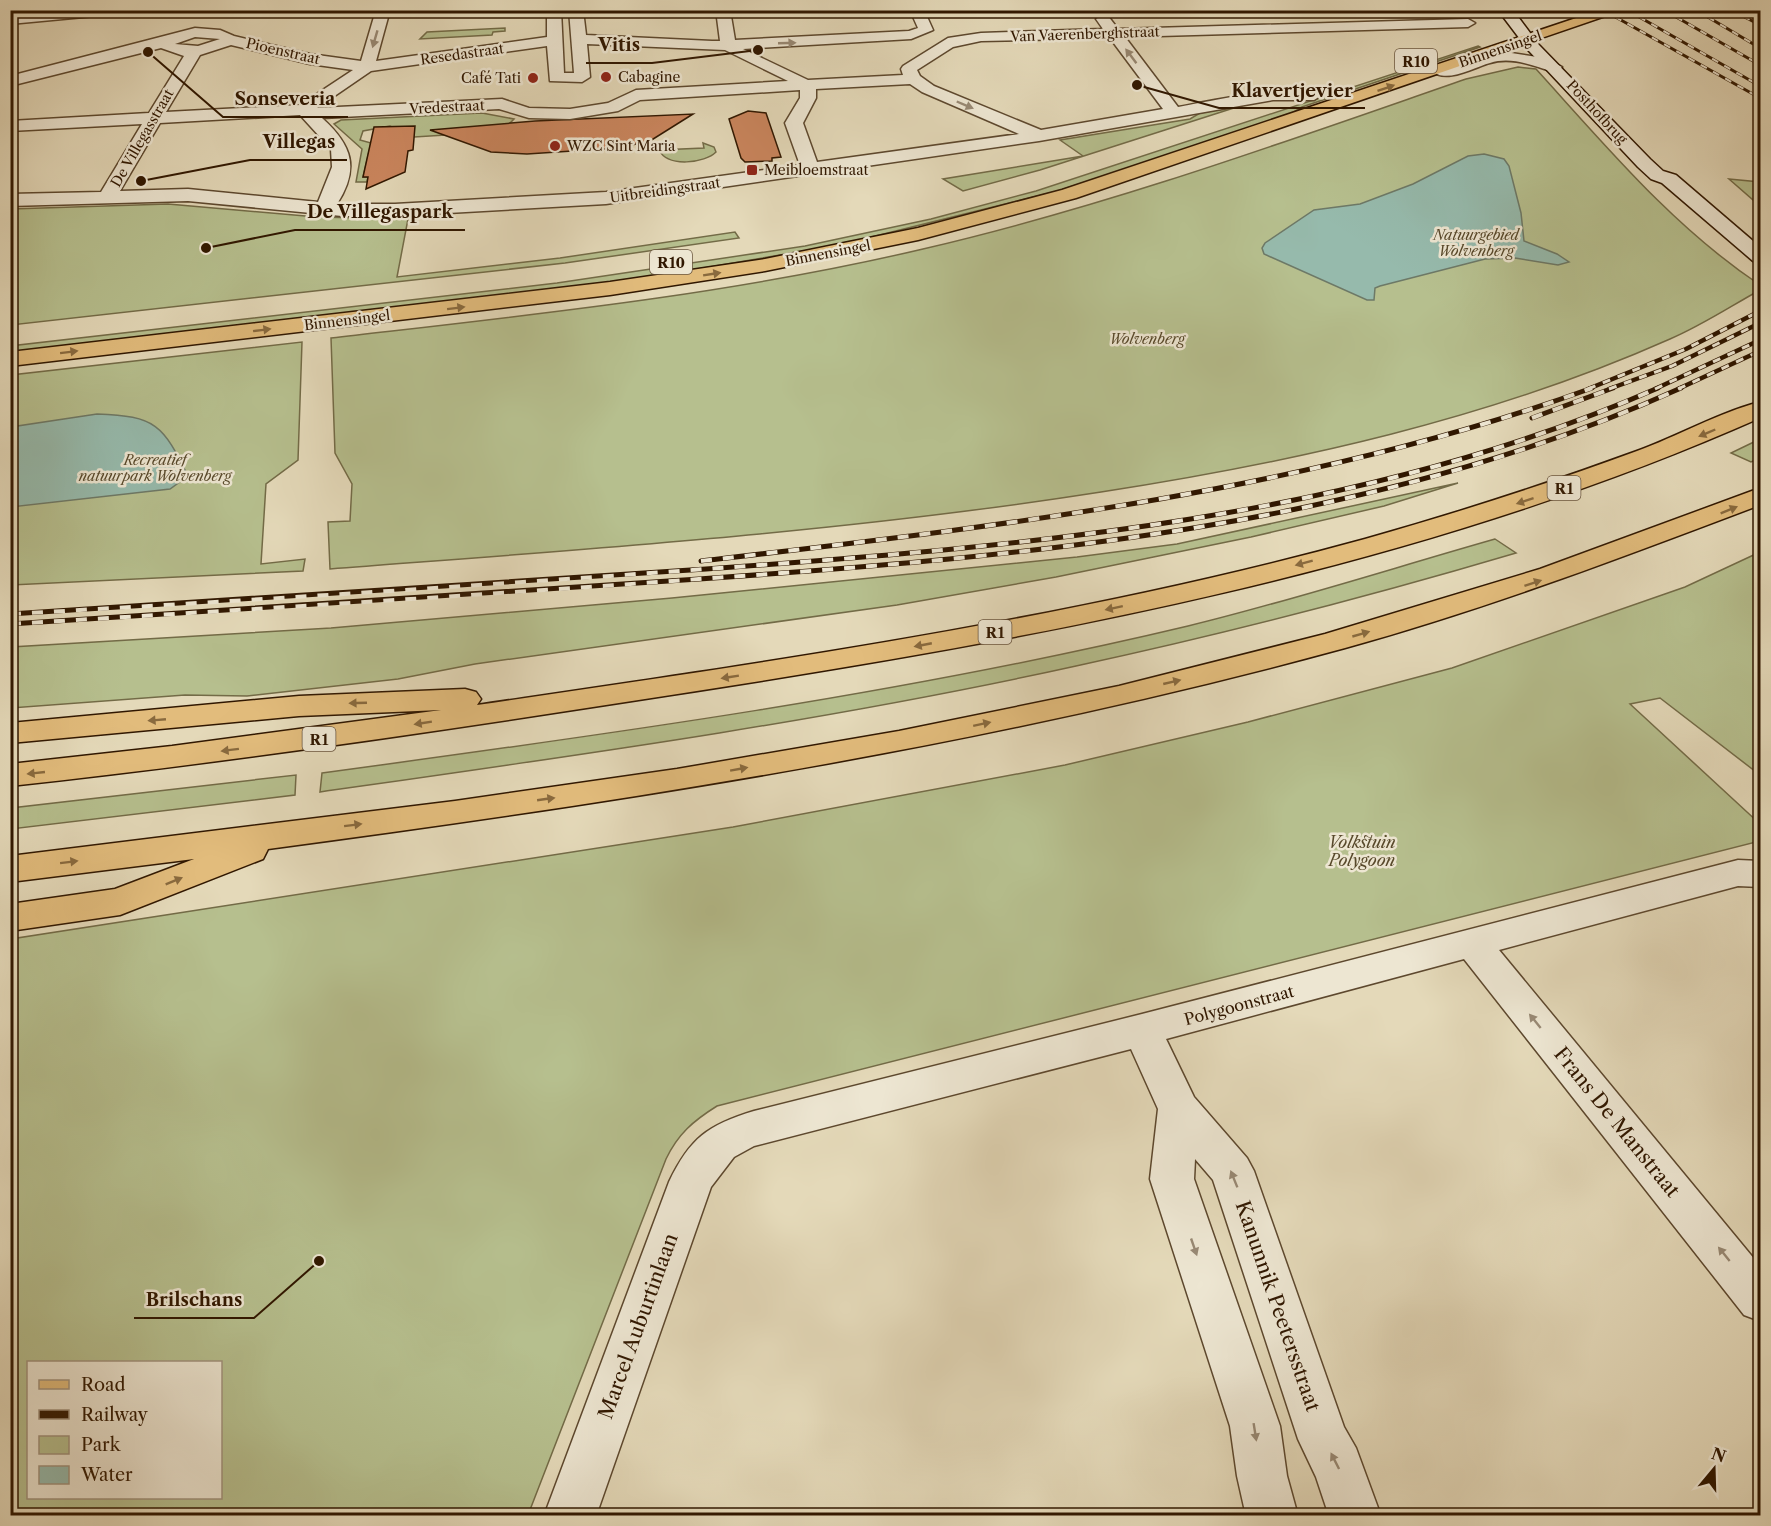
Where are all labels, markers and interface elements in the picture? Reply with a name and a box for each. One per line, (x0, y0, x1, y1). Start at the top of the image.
street label: Van Vaerenberghstraat (1009, 22, 1160, 46)
street label: Binnensingel (1456, 26, 1544, 72)
callout: Vitis (586, 27, 652, 63)
one-way arrow (370, 30, 379, 48)
street label: Pioenstraat (244, 34, 322, 68)
text: Vitis (597, 34, 640, 56)
one-way arrow (777, 38, 796, 48)
street label: Resedastraat (419, 39, 505, 69)
one-way arrow (1126, 49, 1138, 64)
road number: R10 (1395, 49, 1437, 73)
place label: Cabagine (618, 68, 680, 86)
place label: Café Tati (461, 69, 521, 87)
marker: Cabagine (599, 70, 613, 84)
marker: Café Tati (526, 71, 540, 85)
callout: Klavertjevier (1219, 72, 1365, 108)
street label: Posthofbrug (1563, 76, 1632, 148)
text: Klavertjevier (1231, 80, 1353, 102)
callout: Sonseveria (223, 81, 348, 117)
one-way arrow (1377, 83, 1395, 93)
street label: De Villegasstraat (107, 86, 177, 190)
text: Sonseveria (234, 88, 336, 110)
street label: Vredestraat (408, 96, 485, 118)
one-way arrow (957, 100, 975, 110)
callout: Villegas (250, 124, 347, 160)
text: Villegas (262, 131, 335, 153)
place label: WZC Sint Maria (566, 137, 676, 155)
marker: WZC Sint Maria (548, 139, 562, 153)
place label: Meibloemstraat (764, 161, 869, 179)
marker: Meibloemstraat (745, 163, 759, 177)
street label: Uitbreidingstraat (608, 173, 722, 207)
callout: De Villegaspark (295, 194, 465, 230)
text: De Villegaspark (307, 201, 454, 223)
park label: Natuurgebied Wolvenberg (1432, 226, 1520, 260)
street label: Binnensingel (784, 236, 872, 270)
road number: R10 (650, 250, 692, 274)
one-way arrow (702, 269, 721, 278)
one-way arrow (447, 303, 466, 312)
street label: Binnensingel (303, 306, 391, 334)
one-way arrow (253, 325, 272, 335)
park label: Wolvenberg (1109, 330, 1187, 348)
one-way arrow (59, 347, 78, 357)
one-way arrow (1698, 428, 1716, 438)
park label: Recreatief natuurpark Wolvenberg (78, 451, 233, 485)
road number: R1 (1548, 476, 1580, 500)
one-way arrow (1516, 497, 1534, 506)
one-way arrow (1720, 505, 1738, 515)
one-way arrow (1295, 559, 1313, 568)
one-way arrow (1524, 577, 1542, 587)
one-way arrow (1104, 604, 1123, 613)
road number: R1 (978, 620, 1012, 644)
one-way arrow (1352, 629, 1370, 638)
one-way arrow (913, 641, 932, 650)
one-way arrow (721, 672, 740, 681)
one-way arrow (1163, 677, 1181, 687)
one-way arrow (348, 698, 367, 708)
one-way arrow (147, 715, 166, 725)
one-way arrow (413, 719, 432, 728)
one-way arrow (972, 719, 991, 728)
road number: R1 (302, 727, 336, 751)
one-way arrow (220, 746, 239, 755)
one-way arrow (729, 764, 748, 773)
one-way arrow (27, 768, 46, 778)
one-way arrow (537, 795, 556, 804)
one-way arrow (344, 821, 363, 830)
park label: Volkstuin Polygoon (1327, 832, 1396, 870)
one-way arrow (59, 857, 78, 866)
one-way arrow (165, 876, 183, 885)
street label: Polygoonstraat (1182, 981, 1296, 1029)
one-way arrow (1530, 1013, 1542, 1028)
street label: Frans De Manstraat (1549, 1042, 1685, 1202)
one-way arrow (1229, 1169, 1239, 1187)
street label: Kanunnik Peetersstraat (1231, 1198, 1325, 1414)
street label: Marcel Auburtinlaan (593, 1229, 683, 1422)
one-way arrow (1190, 1238, 1200, 1256)
one-way arrow (1717, 1246, 1730, 1262)
callout: Brilschans (134, 1282, 254, 1318)
text: Brilschans (146, 1289, 242, 1311)
legend (27, 1361, 222, 1499)
text: Road (81, 1374, 126, 1396)
text: Railway (81, 1404, 149, 1426)
one-way arrow (1251, 1423, 1260, 1442)
text: Park (81, 1434, 122, 1456)
north arrow (1684, 1439, 1744, 1499)
text: N (1709, 1443, 1729, 1467)
one-way arrow (1330, 1452, 1340, 1469)
text: Water (80, 1464, 133, 1486)

